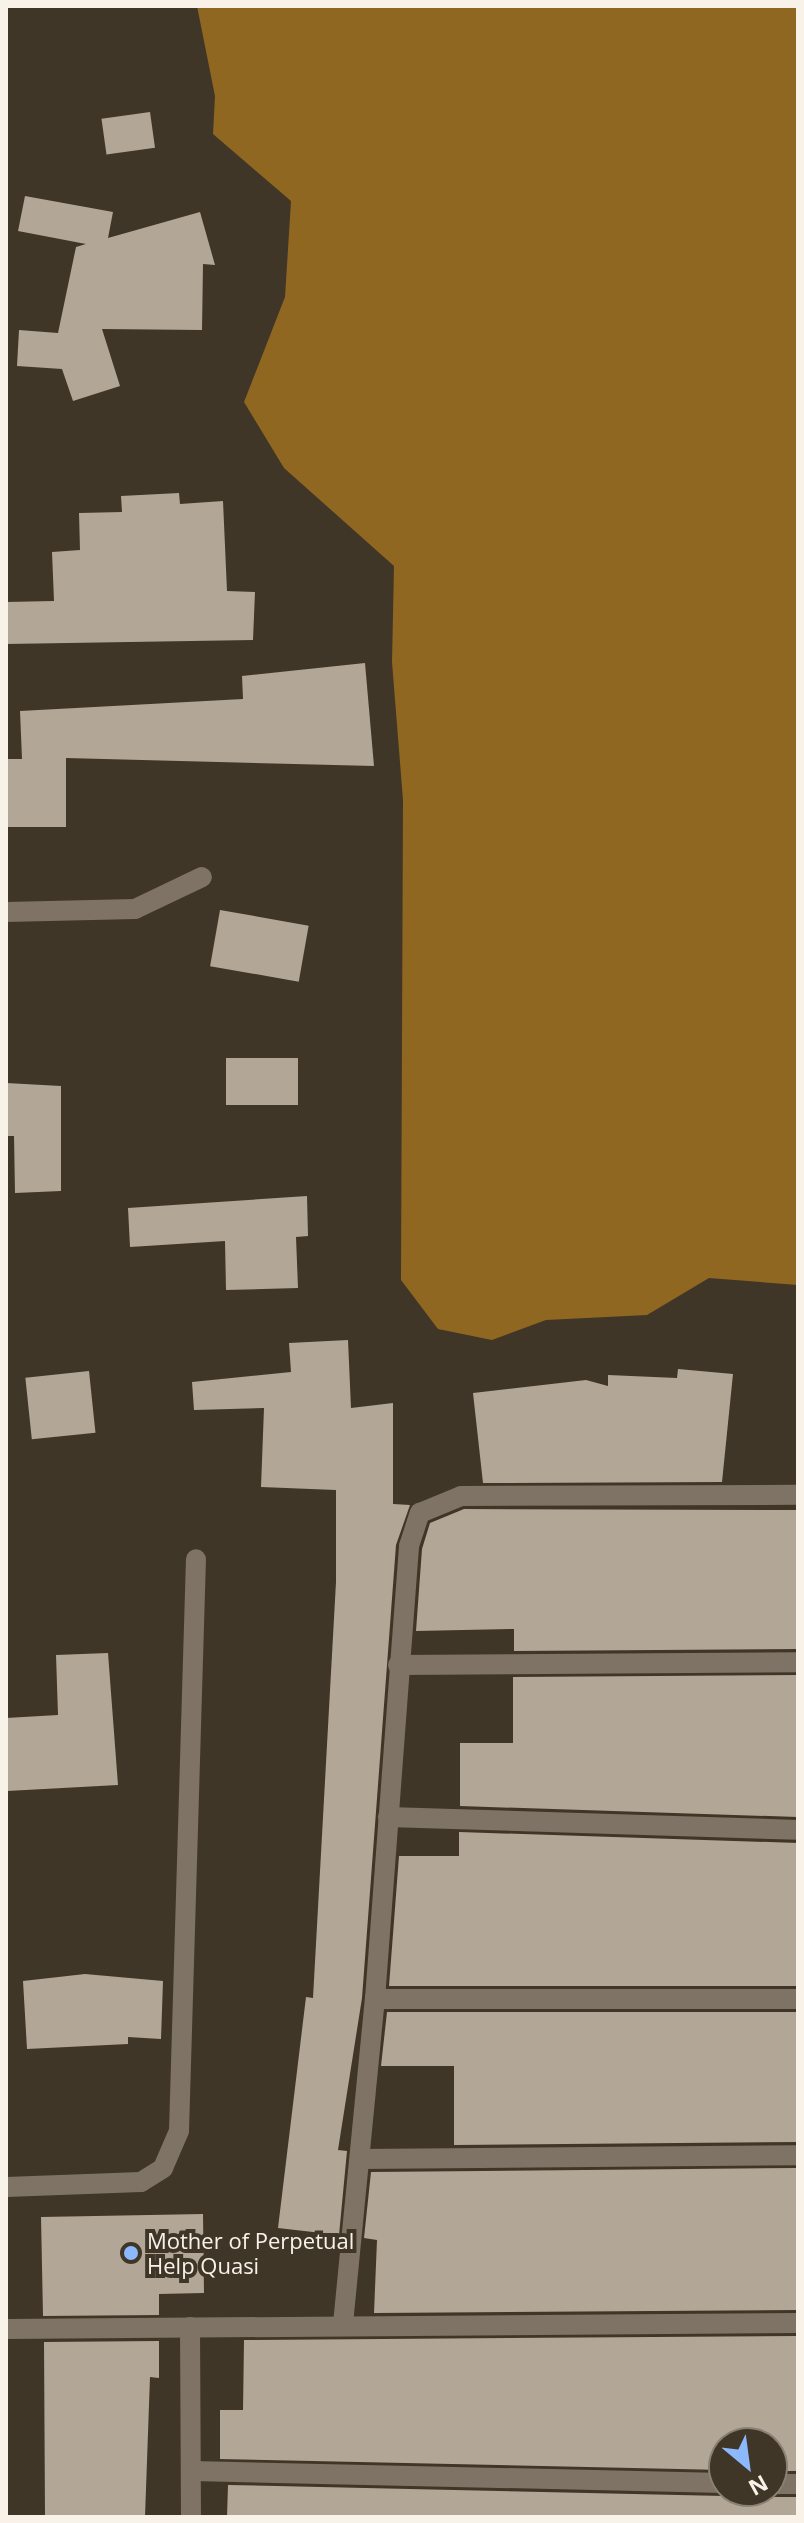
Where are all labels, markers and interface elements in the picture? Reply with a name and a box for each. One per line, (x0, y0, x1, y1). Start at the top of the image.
place label: Mother of Perpetual Help Quasi (147, 2227, 354, 2278)
marker: Mother of Perpetual Help Quasi (122, 2244, 140, 2262)
north arrow (708, 2427, 788, 2507)
text: N (744, 2469, 774, 2504)

